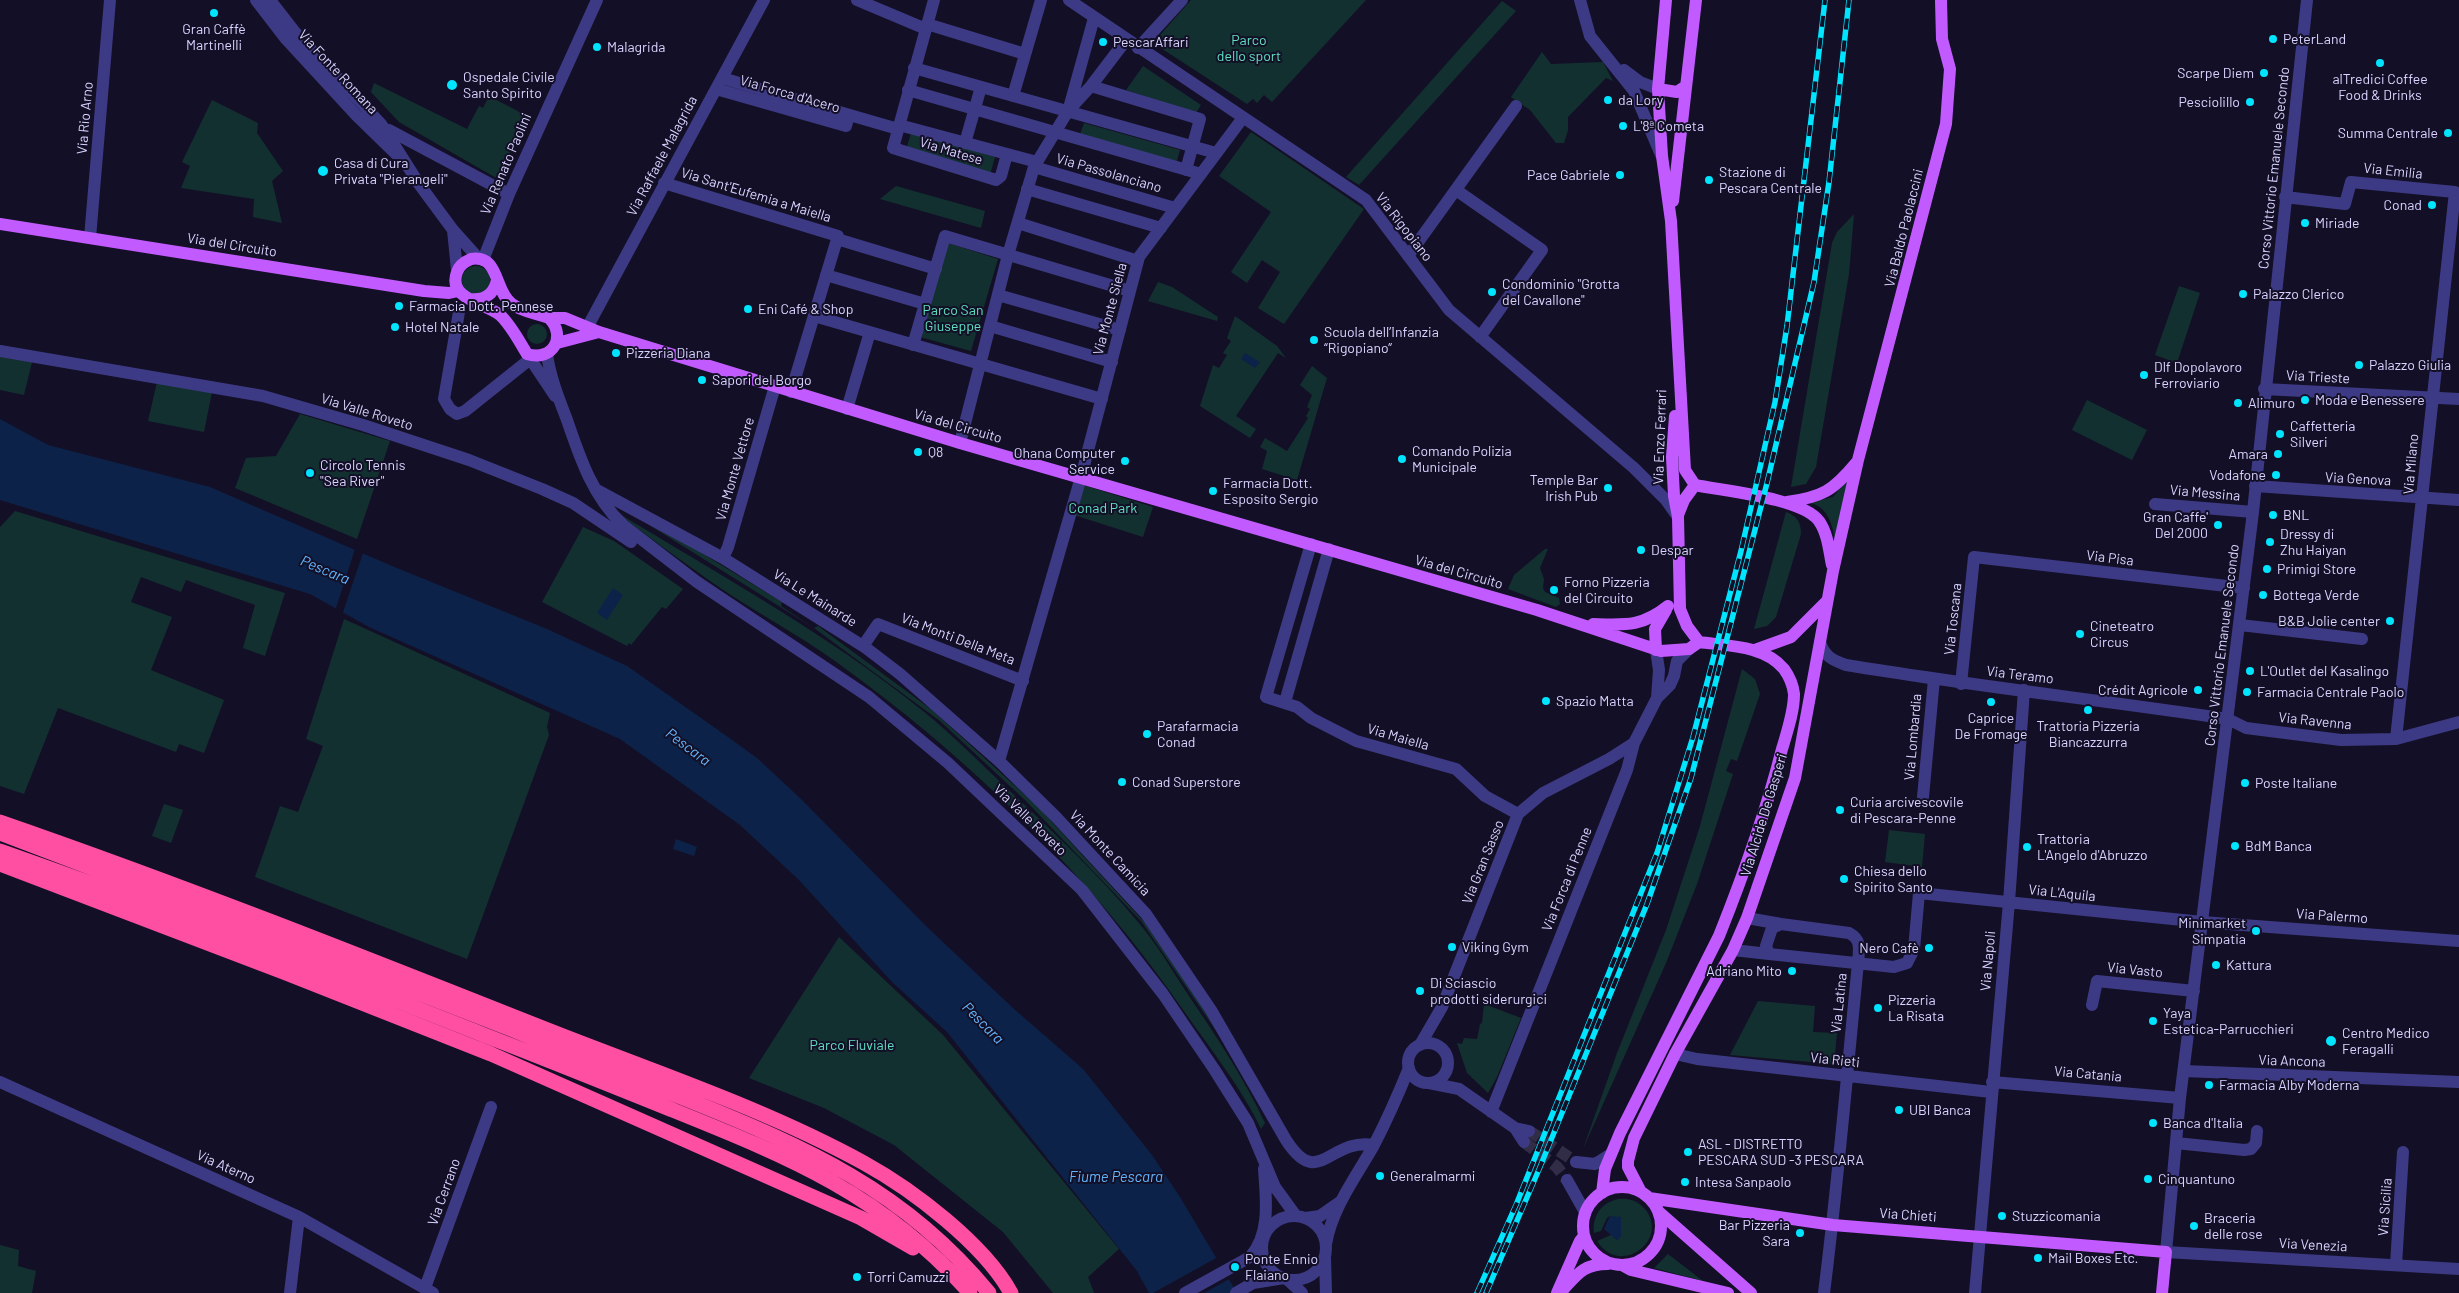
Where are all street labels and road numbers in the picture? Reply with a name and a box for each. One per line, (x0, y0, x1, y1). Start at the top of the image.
street label: Via Fonte Romana (295, 26, 381, 118)
street label: Corso Vittorio Emanuele Secondo (2255, 66, 2293, 270)
street label: Via Forca d'Acero (738, 72, 842, 116)
street label: Via Rio Arno (73, 81, 97, 155)
street label: Via Raffaele Malagrida (623, 93, 701, 219)
street label: Via Renato Paolini (477, 111, 535, 217)
street label: Via Matese (917, 133, 985, 169)
street label: Via Passolanciano (1054, 150, 1164, 196)
street label: Via Emilia (2363, 160, 2423, 182)
street label: Via Sant'Eufemia a Maiella (679, 164, 833, 226)
street label: Via Baldo Paolaccini (1881, 167, 1927, 289)
street label: Via Rigopiano (1372, 189, 1436, 265)
street label: Via del Circuito (186, 230, 278, 260)
street label: Via Monte Siella (1090, 261, 1130, 357)
street label: Via Trieste (2286, 367, 2350, 387)
street label: Via Enzo Ferrari (1650, 389, 1670, 485)
street label: Via Valle Roveto (319, 390, 415, 434)
street label: Via del Circuito (912, 405, 1004, 447)
street label: Via Monte Vettore (712, 415, 758, 523)
street label: Via Milano (2400, 433, 2422, 495)
street label: Via Genova (2324, 469, 2392, 489)
street label: Via Messina (2169, 482, 2241, 504)
street label: Corso Vittorio Emanuele Secondo (2201, 543, 2243, 747)
street label: Via Pisa (2085, 547, 2135, 569)
street label: Via del Circuito (1413, 551, 1505, 593)
street label: Via Le Mainarde (770, 566, 860, 630)
street label: Via Toscana (1941, 582, 1965, 656)
street label: Via Monti Della Meta (899, 610, 1017, 668)
street label: Via Teramo (1985, 663, 2055, 687)
street label: Via Lombardia (1901, 693, 1925, 781)
street label: Via Ravenna (2278, 709, 2352, 733)
street label: Via Maiella (1365, 720, 1431, 754)
street label: Via Alcide De Gasperi (1737, 752, 1791, 878)
street label: Via Valle Roveto (990, 781, 1070, 859)
street label: Via Monte Camicia (1066, 807, 1154, 899)
street label: Via Gran Sasso (1459, 818, 1507, 906)
street label: Via Forca di Penne (1538, 824, 1596, 934)
street label: Via L'Aquila (2028, 881, 2096, 905)
street label: Via Palermo (2295, 905, 2369, 927)
street label: Via Napoli (1977, 930, 1999, 992)
street label: Via Vasto (2106, 959, 2164, 981)
street label: Via Latina (1828, 972, 1850, 1034)
street label: Via Rieti (1809, 1049, 1861, 1071)
street label: Via Ancona (2258, 1051, 2326, 1071)
street label: Via Catania (2054, 1063, 2122, 1085)
street label: Via Aterno (194, 1147, 258, 1187)
street label: Via Cerrano (424, 1156, 464, 1228)
street label: Via Sicilia (2375, 1177, 2395, 1237)
street label: Via Chieti (1879, 1205, 1937, 1225)
street label: Via Venezia (2278, 1235, 2348, 1255)

